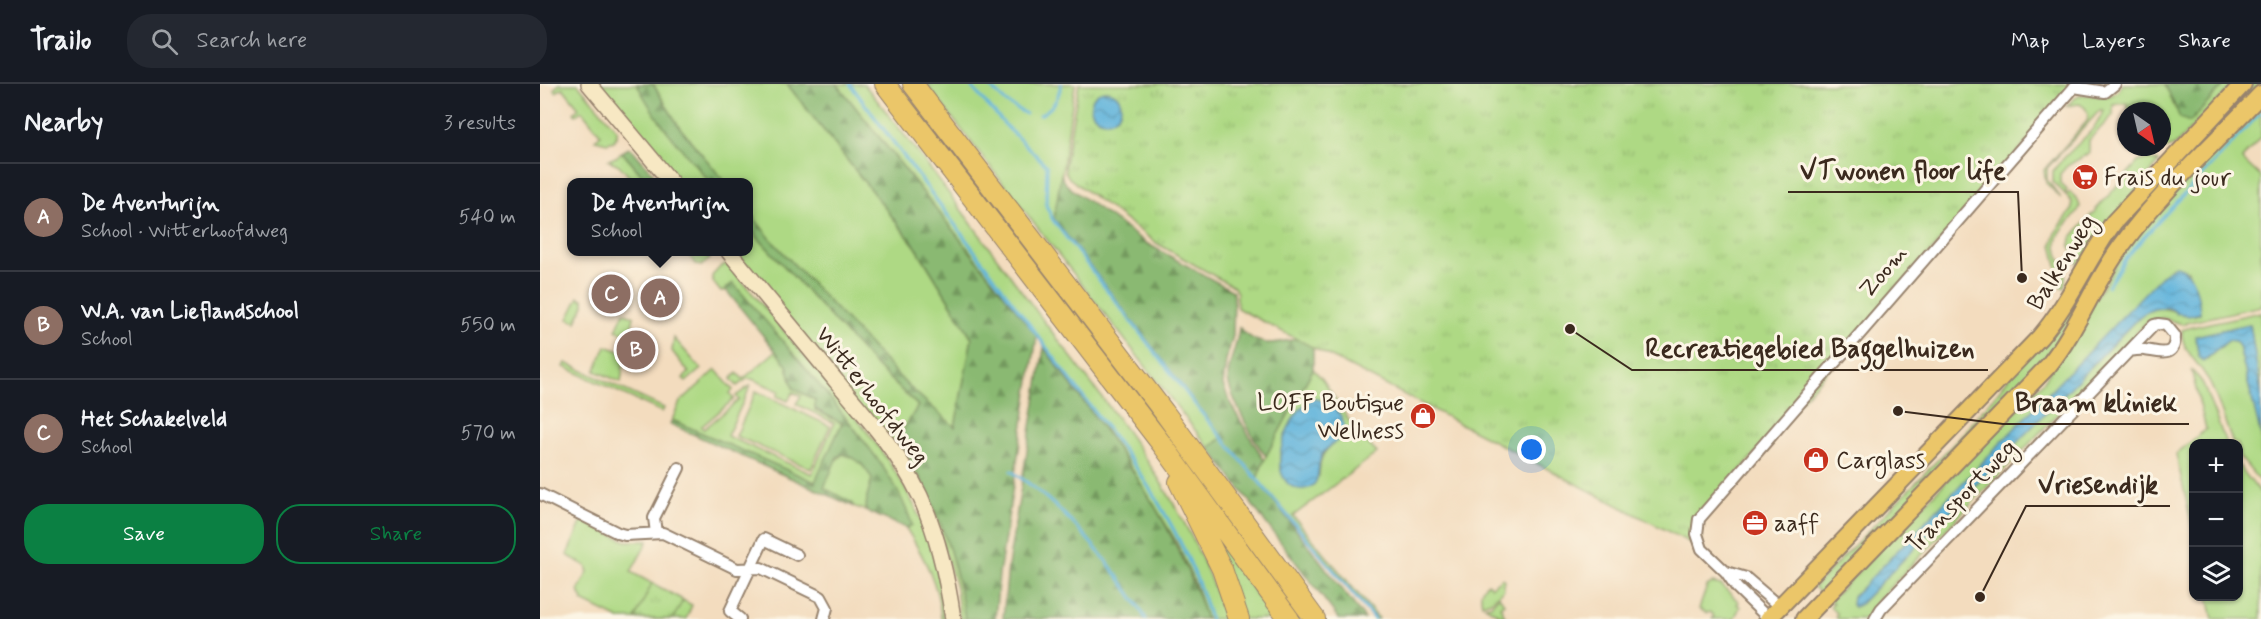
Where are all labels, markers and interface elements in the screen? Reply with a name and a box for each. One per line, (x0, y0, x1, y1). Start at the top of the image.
search box (127, 14, 547, 68)
text: Trailo (30, 23, 91, 60)
icon: search (148, 25, 181, 58)
text: Search here (196, 27, 307, 55)
text: Map (2011, 27, 2049, 55)
text: Layers (2082, 27, 2145, 55)
text: Share (2178, 27, 2231, 55)
north arrow (2117, 102, 2171, 156)
text: Nearby (24, 106, 103, 140)
text: 3 results (444, 110, 516, 137)
callout: VTwonen floor life (1788, 148, 2018, 192)
text: VTwonen floor life (1800, 155, 2006, 189)
supermarket icon: Frais du jour (2070, 162, 2100, 192)
place label: Frais du jour (2104, 163, 2232, 194)
popup (567, 178, 753, 256)
text: De Aventurijn (81, 190, 219, 218)
text: De Aventurijn (591, 190, 729, 218)
text: A (37, 204, 50, 231)
text: 540 m (459, 204, 516, 231)
street label: Balkenweg (2021, 209, 2106, 318)
text: School · Witterhoofdweg (81, 218, 288, 245)
text: School (591, 218, 643, 245)
street label: Zoom (1853, 239, 1916, 305)
pin: C (592, 272, 630, 316)
pin: A (640, 276, 680, 320)
text: W.A. van Lieflandschool (81, 298, 299, 326)
text: B (37, 312, 50, 339)
text: 550 m (460, 312, 516, 339)
street label: Witterhoofdweg (808, 320, 936, 472)
text: School (81, 326, 133, 353)
callout: Recreatiegebied Baggelhuizen (1632, 326, 1988, 370)
pin: B (616, 328, 656, 372)
text: Recreatiegebied Baggelhuizen (1645, 333, 1975, 370)
callout: Braam kliniek (2003, 380, 2189, 424)
text: Braam kliniek (2015, 387, 2177, 421)
place label: LOFF Boutique Wellness (1257, 388, 1404, 447)
shop icon: LOFF Boutique Wellness (1408, 401, 1438, 431)
text: Het Schakelveld (81, 406, 227, 434)
text: C (36, 420, 51, 447)
text: 570 m (461, 420, 516, 447)
street label: Transportweg (1900, 433, 2026, 562)
text: School (81, 434, 133, 461)
your location (1517, 435, 1546, 464)
map controls (2189, 439, 2243, 601)
button: + (2189, 439, 2243, 493)
shop icon: Carglass (1801, 445, 1831, 475)
place label: Carglass (1836, 446, 1925, 479)
callout: Vriesendijk (2026, 462, 2170, 506)
text: Vriesendijk (2038, 469, 2158, 504)
button: − (2189, 493, 2243, 547)
button: Save (24, 504, 264, 564)
button: Share (276, 504, 516, 564)
office icon: aaff (1740, 508, 1770, 538)
place label: aaff (1774, 509, 1819, 540)
button: layers (2189, 547, 2243, 601)

